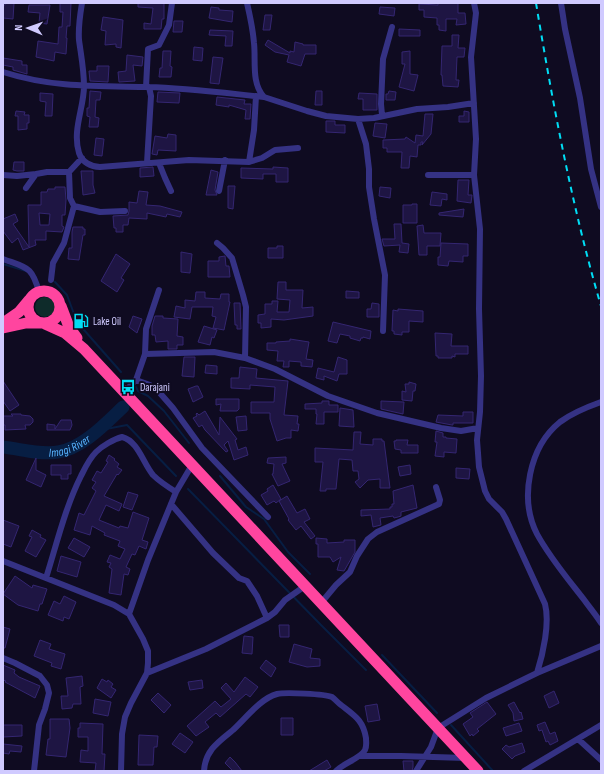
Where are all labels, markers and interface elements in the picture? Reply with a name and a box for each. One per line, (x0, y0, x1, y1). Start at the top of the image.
north arrow (8, 8, 48, 48)
text: N (12, 24, 25, 31)
fuel station icon: Lake Oil (72, 312, 90, 330)
place label: Lake Oil (93, 315, 121, 328)
bus stop icon: Darajani (119, 378, 137, 396)
place label: Darajani (140, 381, 170, 394)
water label: Imagi River (48, 431, 94, 460)

